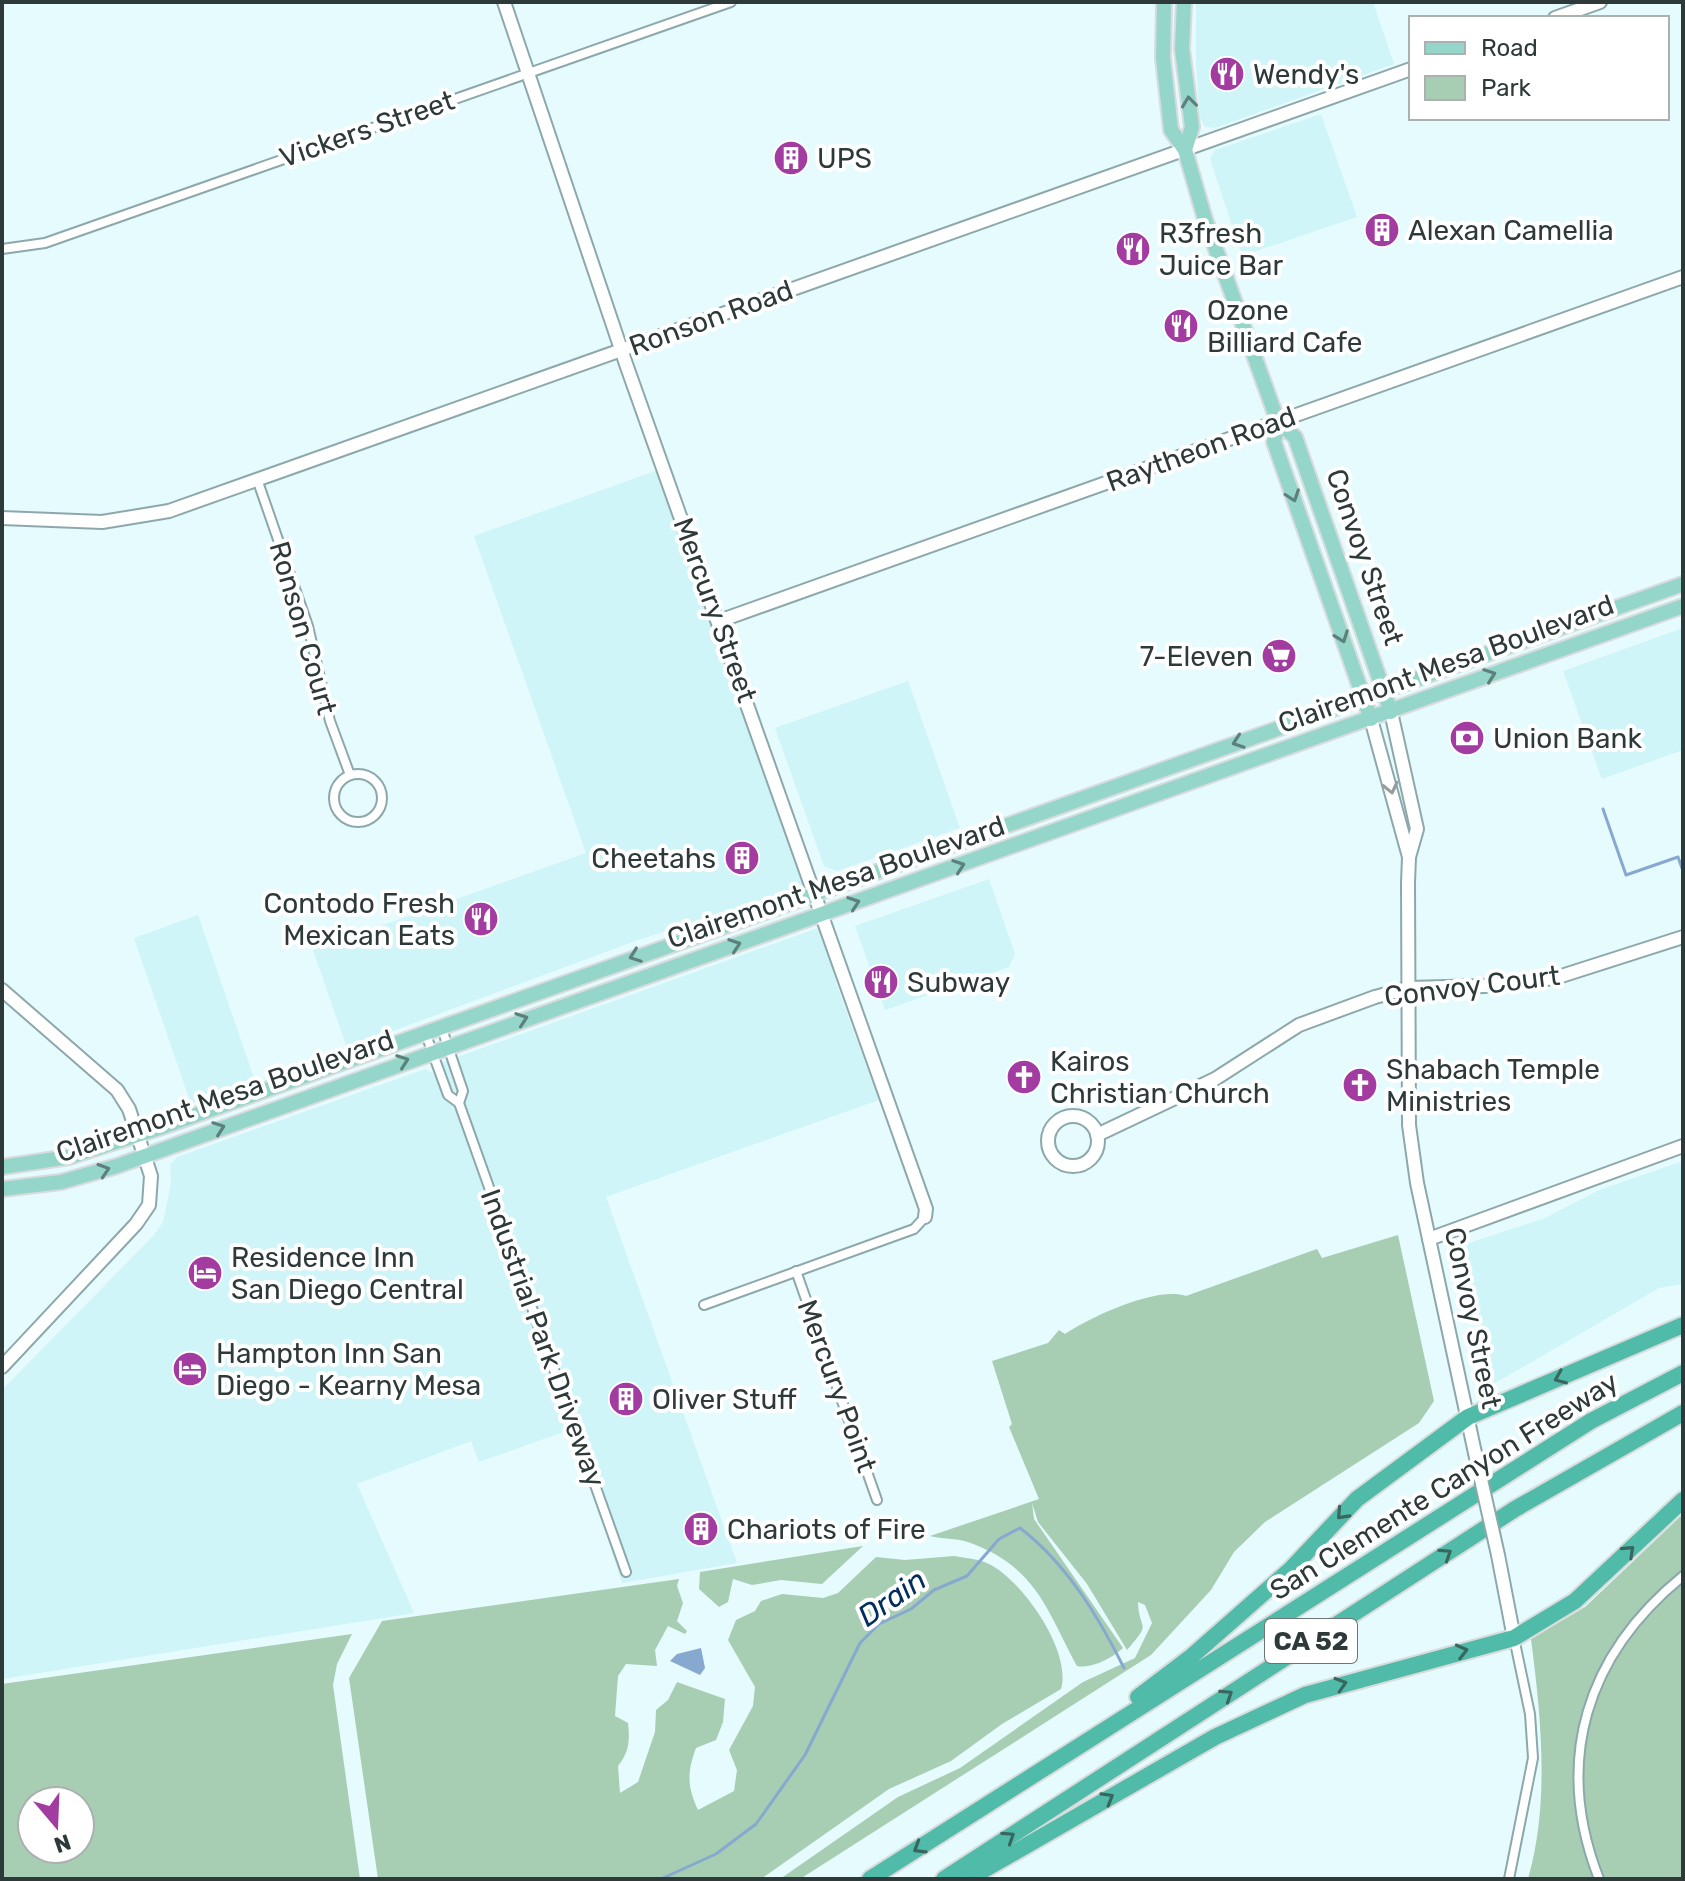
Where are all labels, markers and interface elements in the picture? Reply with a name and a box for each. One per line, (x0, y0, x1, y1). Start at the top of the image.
legend (1409, 16, 1669, 120)
text: Road (1481, 34, 1538, 62)
restaurant icon: Wendy's (1208, 55, 1246, 93)
place label: Wendy's (1253, 58, 1359, 91)
text: Park (1481, 74, 1532, 102)
street label: Vickers Street (275, 84, 459, 174)
one-way arrow (1181, 95, 1198, 109)
building icon: UPS (772, 139, 810, 177)
place label: UPS (817, 142, 872, 175)
building icon: Alexan Camellia (1363, 211, 1401, 249)
place label: Alexan Camellia (1408, 214, 1614, 247)
place label: R3fresh Juice Bar (1159, 217, 1283, 282)
restaurant icon: R3fresh Juice Bar (1114, 230, 1152, 268)
street label: Ronson Road (625, 273, 797, 363)
place label: Ozone Billiard Cafe (1207, 294, 1362, 359)
restaurant icon: Ozone Billiard Cafe (1162, 307, 1200, 345)
street label: Raytheon Road (1102, 399, 1300, 499)
street label: Convoy Street (1319, 464, 1411, 650)
one-way arrow (1283, 488, 1300, 502)
street label: Mercury Street (666, 513, 764, 707)
street label: Ronson Court (263, 538, 343, 718)
street label: Clairemont Mesa Boulevard (1274, 588, 1618, 740)
one-way arrow (1332, 629, 1349, 643)
supermarket icon: 7-Eleven (1260, 637, 1298, 675)
place label: 7-Eleven (1140, 640, 1253, 673)
one-way arrow (1483, 669, 1497, 685)
bank icon: Union Bank (1448, 719, 1486, 757)
place label: Union Bank (1493, 722, 1642, 755)
one-way arrow (1232, 733, 1246, 749)
one-way arrow (1382, 781, 1399, 794)
street label: Clairemont Mesa Boulevard (663, 809, 1009, 955)
building icon: Cheetahs (723, 839, 761, 877)
place label: Cheetahs (591, 842, 716, 875)
one-way arrow (952, 860, 966, 876)
place label: Contodo Fresh Mexican Eats (264, 887, 455, 952)
one-way arrow (846, 897, 860, 913)
restaurant icon: Contodo Fresh Mexican Eats (462, 900, 500, 938)
one-way arrow (727, 938, 741, 955)
one-way arrow (629, 946, 643, 963)
street label: Convoy Court (1382, 959, 1562, 1013)
restaurant icon: Subway (862, 963, 900, 1001)
place label: Subway (907, 966, 1010, 999)
one-way arrow (514, 1013, 528, 1029)
street label: Clairemont Mesa Boulevard (52, 1023, 398, 1169)
place label: Kairos Christian Church (1050, 1045, 1270, 1110)
place label: Shabach Temple Ministries (1386, 1053, 1600, 1118)
one-way arrow (395, 1055, 409, 1071)
church icon: Kairos Christian Church (1005, 1058, 1043, 1096)
church icon: Shabach Temple Ministries (1341, 1066, 1379, 1104)
one-way arrow (212, 1121, 226, 1138)
one-way arrow (97, 1163, 110, 1179)
street label: Industrial Park Driveway (474, 1185, 612, 1491)
street label: Convoy Street (1438, 1224, 1508, 1412)
place label: Residence Inn San Diego Central (231, 1241, 464, 1306)
hotel icon: Residence Inn San Diego Central (186, 1254, 224, 1292)
street label: Mercury Point (791, 1295, 884, 1477)
place label: Hampton Inn San Diego - Kearny Mesa (216, 1337, 481, 1402)
hotel icon: Hampton Inn San Diego - Kearny Mesa (171, 1350, 209, 1388)
street label: San Clemente Canyon Freeway (1264, 1365, 1624, 1607)
one-way arrow (1554, 1368, 1568, 1384)
building icon: Oliver Stuff (607, 1380, 645, 1418)
place label: Oliver Stuff (652, 1383, 797, 1416)
one-way arrow (1337, 1505, 1352, 1519)
building icon: Chariots of Fire (682, 1510, 720, 1548)
place label: Chariots of Fire (727, 1513, 926, 1546)
one-way arrow (1620, 1546, 1635, 1560)
one-way arrow (1437, 1549, 1451, 1564)
water label: Drain (851, 1562, 933, 1634)
road number: CA 52 (1265, 1619, 1357, 1663)
one-way arrow (1455, 1644, 1468, 1661)
one-way arrow (1334, 1677, 1348, 1693)
one-way arrow (1219, 1690, 1233, 1705)
north arrow (16, 1785, 96, 1865)
one-way arrow (1100, 1792, 1114, 1807)
text: N (50, 1828, 74, 1859)
one-way arrow (1000, 1831, 1015, 1846)
one-way arrow (913, 1839, 928, 1854)

